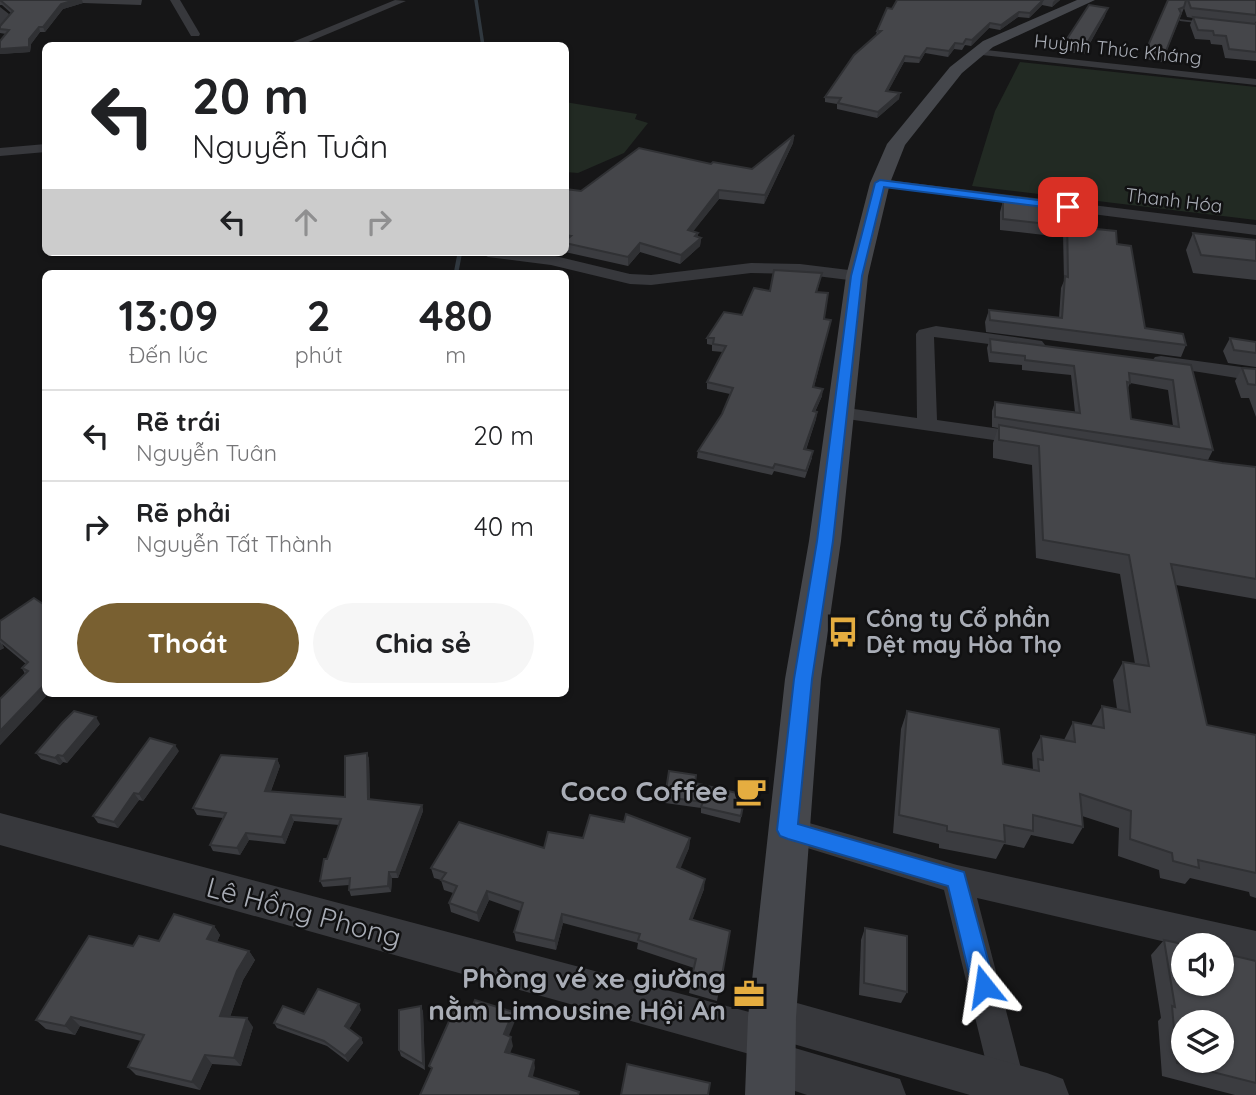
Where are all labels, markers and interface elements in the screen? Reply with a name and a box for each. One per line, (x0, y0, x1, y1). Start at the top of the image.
street label: Huỳnh Thúc Kháng (1033, 28, 1203, 70)
text: 20 m (192, 65, 309, 126)
icon: left (77, 70, 168, 161)
text: Nguyễn Tuân (192, 126, 388, 166)
pin (1038, 177, 1098, 237)
street label: Thanh Hóa (1124, 182, 1224, 218)
icon: arrive (1049, 188, 1087, 226)
icon: left (214, 203, 252, 241)
icon: ahead (287, 203, 325, 241)
icon: right (360, 203, 398, 241)
text: 13:09 (118, 289, 218, 342)
text: 2 (307, 289, 331, 342)
text: 480 (419, 289, 493, 342)
text: Đến lúc (129, 340, 208, 369)
text: phút (295, 340, 343, 369)
text: m (445, 340, 466, 369)
text: Rẽ trái (136, 405, 220, 438)
icon: left (77, 417, 115, 455)
text: 20 m (473, 419, 534, 452)
text: Nguyễn Tuân (136, 438, 277, 467)
text: Rẽ phải (136, 496, 230, 529)
icon: right (77, 508, 115, 546)
text: 40 m (474, 510, 534, 543)
text: Nguyễn Tất Thành (136, 529, 332, 558)
button: Thoát (77, 603, 299, 683)
button: Chia sẻ (313, 603, 534, 683)
place label: Công ty Cổ phần Dệt may Hòa Thọ (866, 604, 1062, 659)
bus stop icon: Công ty Cổ phần Dệt may Hòa Thọ (826, 615, 860, 649)
place label: Coco Coffee (561, 773, 728, 808)
cafe icon: Coco Coffee (734, 774, 768, 808)
street label: Lê Hồng Phong (203, 869, 405, 954)
map controls (1171, 933, 1234, 1073)
button: sound (1171, 933, 1234, 996)
position arrow (947, 949, 1021, 1023)
place label: Phòng vé xe giường nằm Limousine Hội An (428, 960, 726, 1027)
office icon: Phòng vé xe giường nằm Limousine Hội An (732, 977, 766, 1011)
button: layers (1171, 1010, 1234, 1073)

